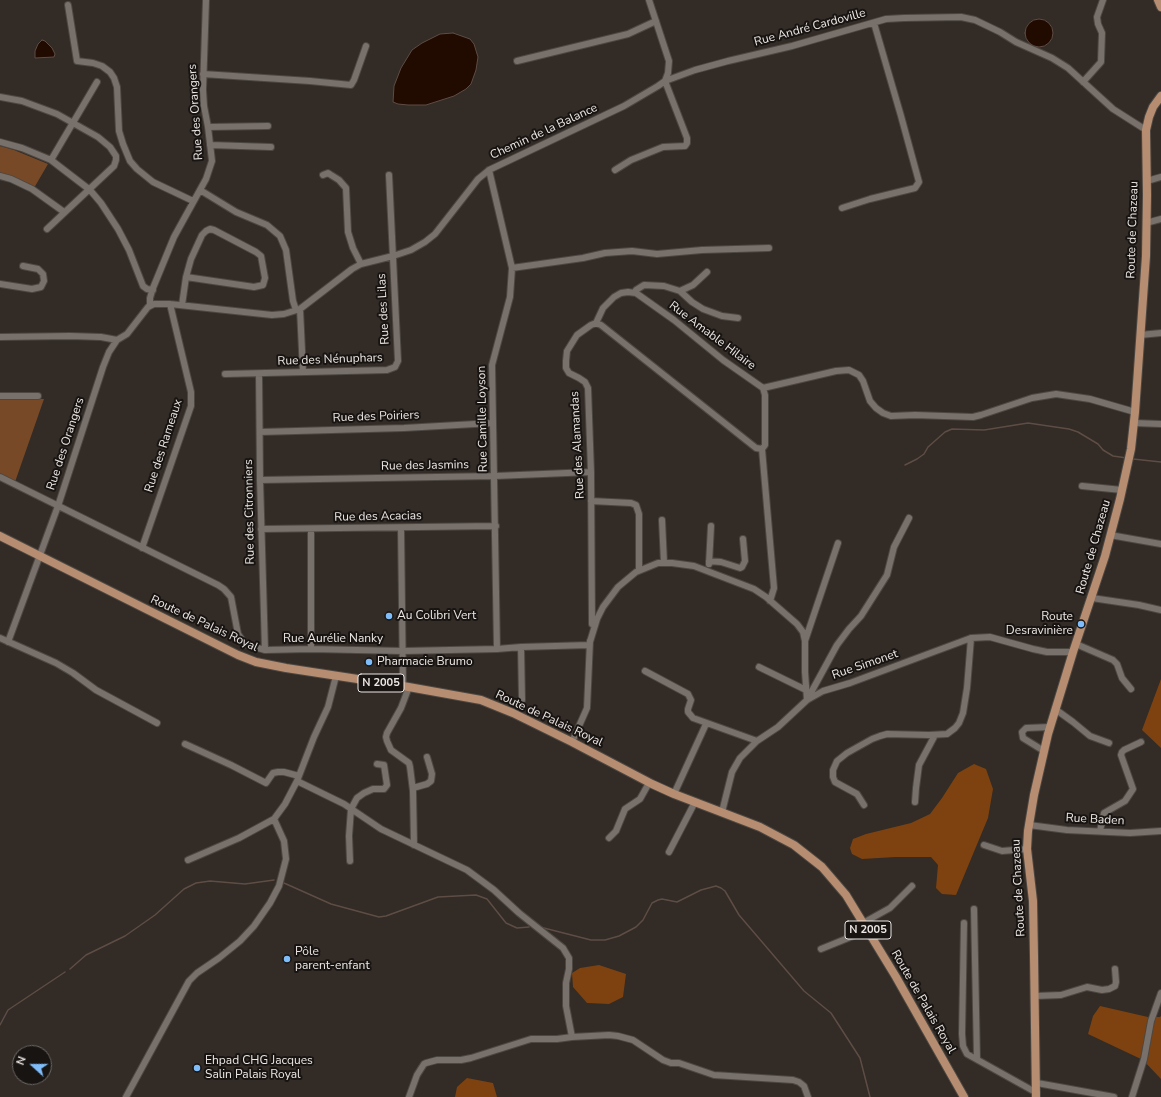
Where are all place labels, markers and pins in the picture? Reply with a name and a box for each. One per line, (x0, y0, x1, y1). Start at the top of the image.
place label: Au Colibri Vert (397, 609, 476, 623)
place label: Route Desravinière (1006, 610, 1073, 638)
marker: Au Colibri Vert (384, 611, 394, 621)
marker: Route Desravinière (1076, 619, 1086, 629)
place label: Pharmacie Brumo (377, 655, 473, 669)
marker: Pharmacie Brumo (364, 657, 374, 667)
place label: Pôle parent-enfant (295, 945, 370, 973)
marker: Pôle parent-enfant (282, 954, 292, 964)
place label: Ehpad CHG Jacques Salin Palais Royal (205, 1054, 313, 1082)
marker: Ehpad CHG Jacques Salin Palais Royal (192, 1063, 202, 1073)

